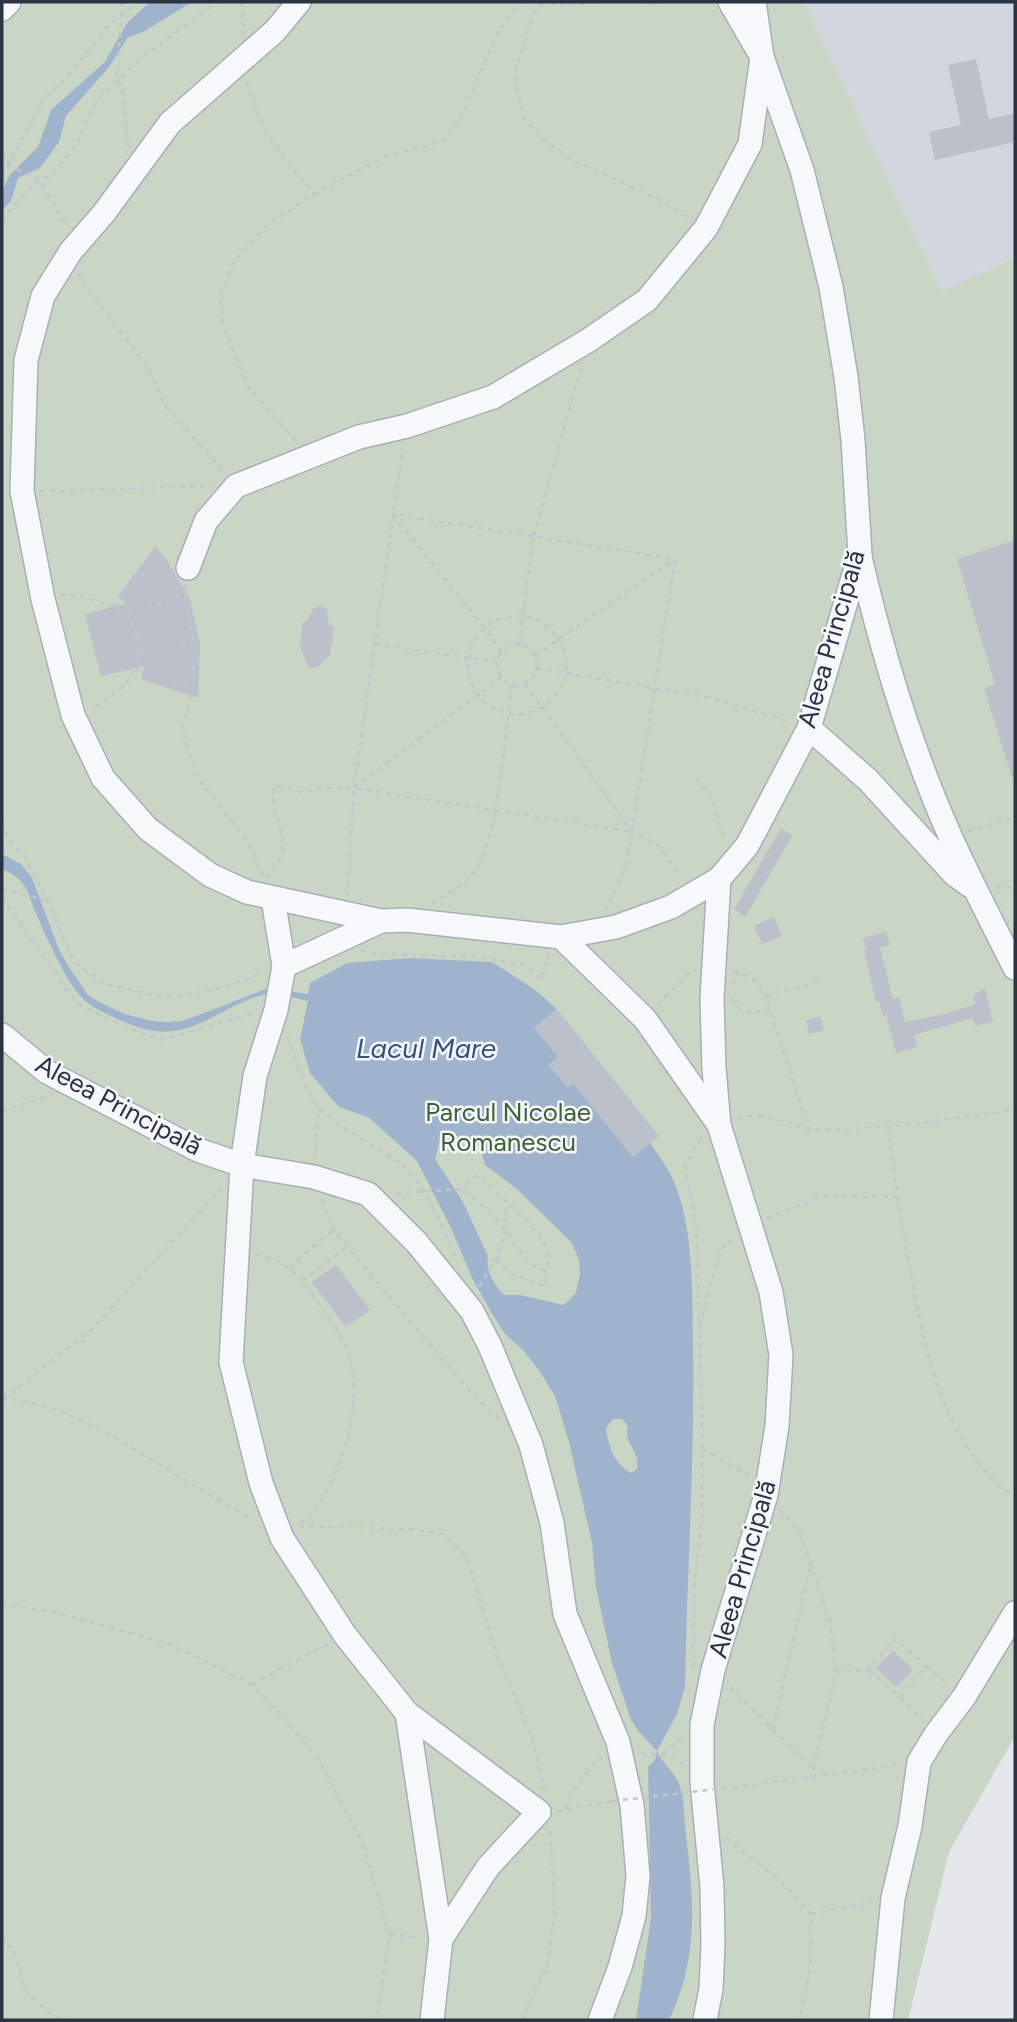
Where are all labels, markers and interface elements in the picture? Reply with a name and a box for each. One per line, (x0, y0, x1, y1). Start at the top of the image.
street label: Aleea Principală (790, 546, 872, 732)
water label: Lacul Mare (356, 1031, 496, 1065)
street label: Aleea Principală (31, 1048, 207, 1162)
park label: Parcul Nicolae Romanescu (425, 1096, 591, 1158)
street label: Aleea Principală (701, 1476, 783, 1662)

